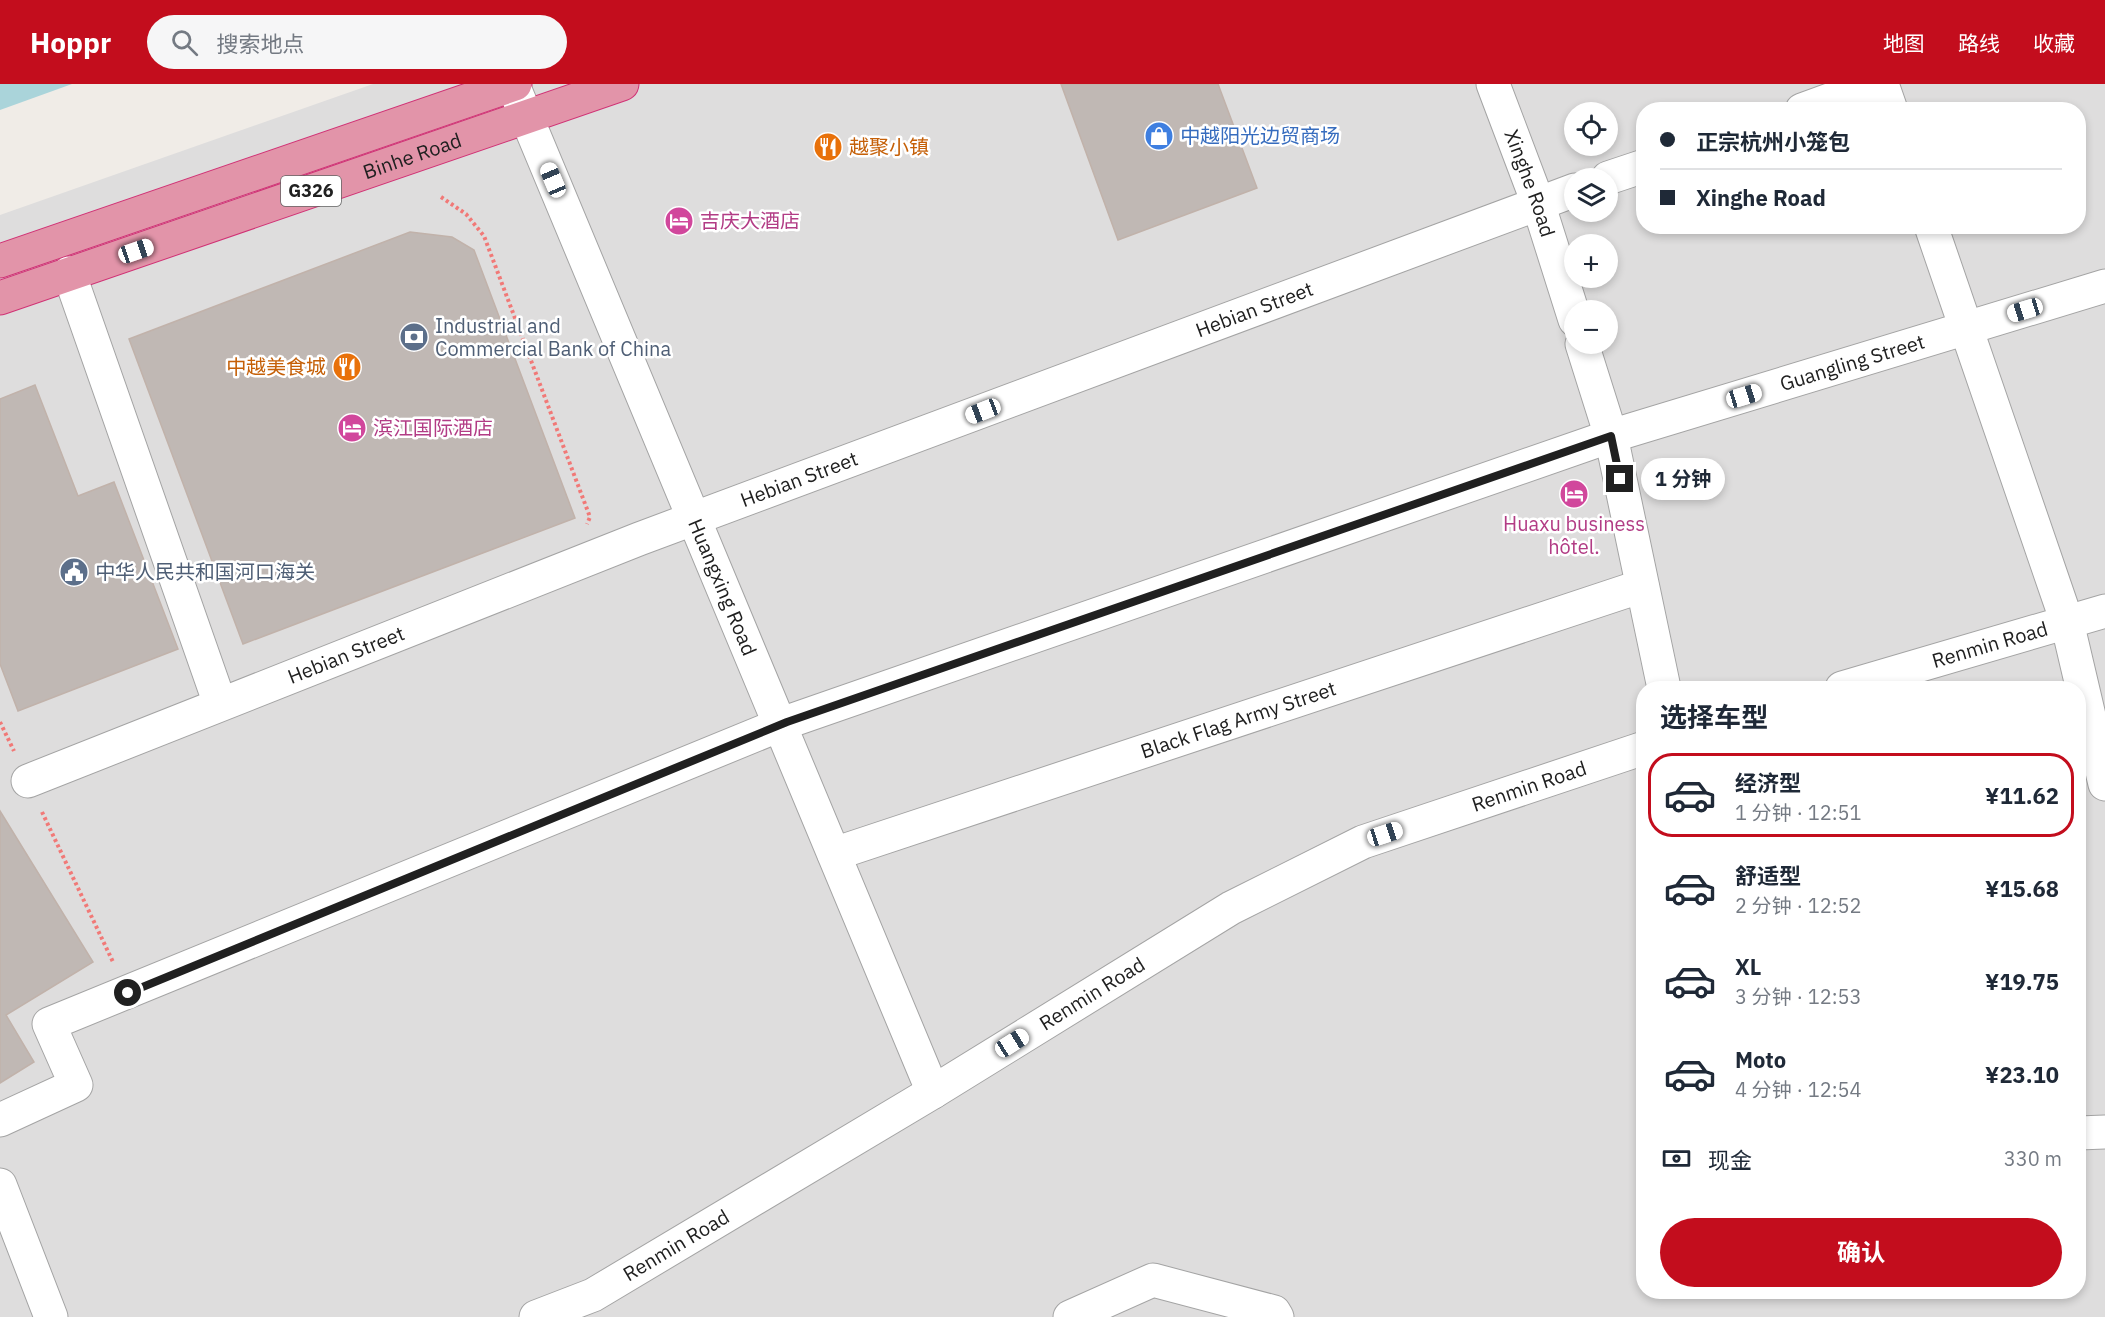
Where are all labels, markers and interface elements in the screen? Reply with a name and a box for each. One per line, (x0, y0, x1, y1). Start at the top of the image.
search box (147, 15, 567, 69)
text: Hoppr (30, 24, 111, 61)
icon: search (168, 26, 201, 59)
text: 搜索地点 (216, 29, 304, 58)
text: 地图 (1883, 29, 1925, 57)
text: 路线 (1958, 29, 2000, 57)
text: 收藏 (2033, 29, 2075, 57)
map controls (1564, 102, 1618, 354)
button: locate (1564, 102, 1618, 156)
shop icon: 中越阳光边贸商场 (1143, 120, 1175, 152)
place label: 中越阳光边贸商场 (1180, 122, 1340, 149)
street label: Binhe Road (359, 126, 465, 185)
street label: Xinghe Road (1498, 126, 1562, 240)
text: 正宗杭州小笼包 (1696, 127, 1850, 156)
restaurant icon: 越聚小镇 (812, 131, 844, 163)
place label: 越聚小镇 (849, 133, 929, 160)
car (538, 160, 568, 200)
button: layers (1564, 168, 1618, 222)
road number: G326 (281, 176, 341, 206)
text: Xinghe Road (1696, 183, 1826, 212)
hotel icon: 吉庆大酒店 (663, 205, 695, 237)
place label: 吉庆大酒店 (700, 207, 800, 234)
button: + (1564, 234, 1618, 288)
car (116, 237, 156, 265)
street label: Hebian Street (1192, 275, 1317, 343)
car (2005, 296, 2045, 324)
button: − (1564, 300, 1618, 354)
place label: Industrial and Commercial Bank of China (435, 312, 671, 362)
bank icon: Industrial and Commercial Bank of China (398, 321, 430, 353)
street label: Guangling Street (1776, 328, 1928, 397)
restaurant icon: 中越美食城 (331, 351, 363, 383)
place label: 中越美食城 (226, 353, 326, 380)
car (1724, 382, 1764, 410)
car (963, 396, 1003, 426)
hotel icon: 滨江国际酒店 (336, 412, 368, 444)
place label: 滨江国际酒店 (373, 414, 493, 441)
street label: Hebian Street (736, 445, 861, 513)
callout: 1 分钟 (1641, 458, 1725, 500)
route end (1606, 465, 1633, 492)
text: 1 分钟 (1655, 465, 1711, 492)
hotel icon: Huaxu business hôtel. (1558, 478, 1590, 510)
place label: Huaxu business hôtel. (1503, 510, 1645, 560)
street label: Huangxing Road (682, 514, 763, 659)
public building icon: 中华人民共和国河口海关 (58, 556, 90, 588)
place label: 中华人民共和国河口海关 (95, 558, 315, 585)
street label: Renmin Road (1929, 615, 2051, 674)
street label: Hebian Street (283, 619, 408, 690)
street label: Black Flag Army Street (1137, 674, 1339, 764)
text: 选择车型 (1660, 699, 1768, 734)
street label: Renmin Road (1468, 754, 1590, 818)
icon: car (1663, 768, 1717, 822)
text: 经济型 (1735, 768, 1801, 797)
text: ¥11.62 (1985, 781, 2059, 810)
text: 1 分钟 · 12:51 (1735, 799, 1862, 826)
car (1365, 820, 1405, 848)
icon: car (1663, 861, 1717, 915)
text: 舒适型 (1735, 861, 1801, 890)
text: ¥15.68 (1985, 874, 2059, 903)
text: 2 分钟 · 12:52 (1735, 892, 1862, 919)
street label: Renmin Road (1034, 951, 1150, 1036)
text: XL (1735, 952, 1761, 981)
icon: car (1663, 954, 1717, 1008)
text: ¥19.75 (1985, 967, 2059, 996)
route start (114, 979, 141, 1006)
text: 3 分钟 · 12:53 (1735, 983, 1862, 1010)
car (992, 1026, 1032, 1060)
text: Moto (1735, 1045, 1786, 1074)
icon: car (1663, 1047, 1717, 1101)
text: ¥23.10 (1985, 1060, 2059, 1089)
text: 4 分钟 · 12:54 (1735, 1076, 1862, 1103)
icon: cash (1660, 1142, 1693, 1175)
text: 现金 (1708, 1145, 1752, 1174)
text: 330 m (2004, 1145, 2062, 1172)
street label: Renmin Road (618, 1203, 734, 1287)
button: 确认 (1660, 1218, 2062, 1287)

